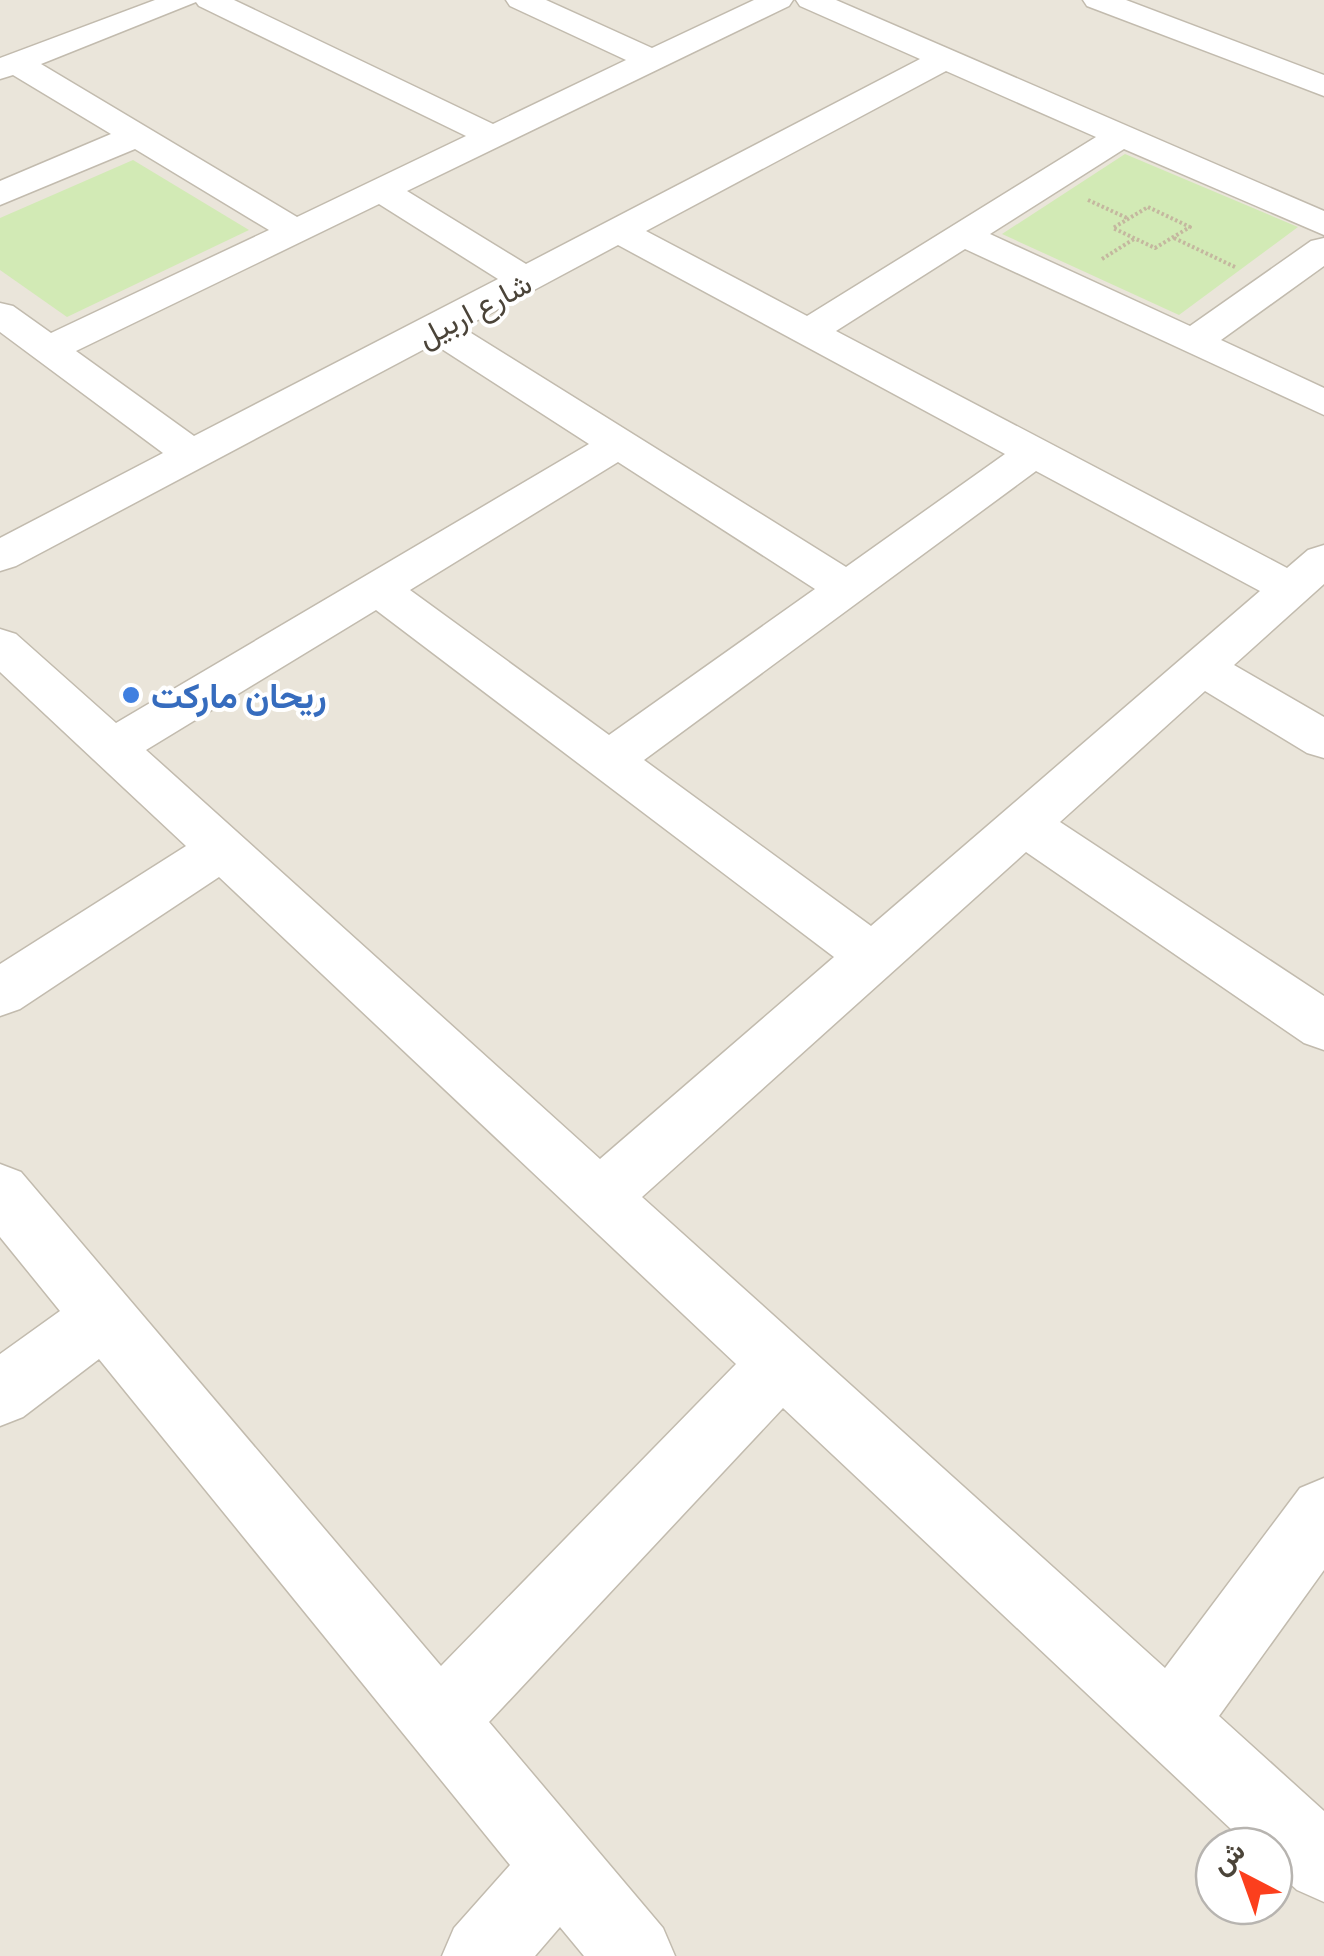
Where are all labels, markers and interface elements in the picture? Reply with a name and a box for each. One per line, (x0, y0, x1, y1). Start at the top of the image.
street label: شارع اربيل (410, 263, 539, 357)
place label: ريحان ماركت (151, 672, 327, 718)
marker: ريحان ماركت (120, 684, 142, 706)
north arrow (1194, 1826, 1294, 1926)
text: ش (1202, 1832, 1252, 1882)

